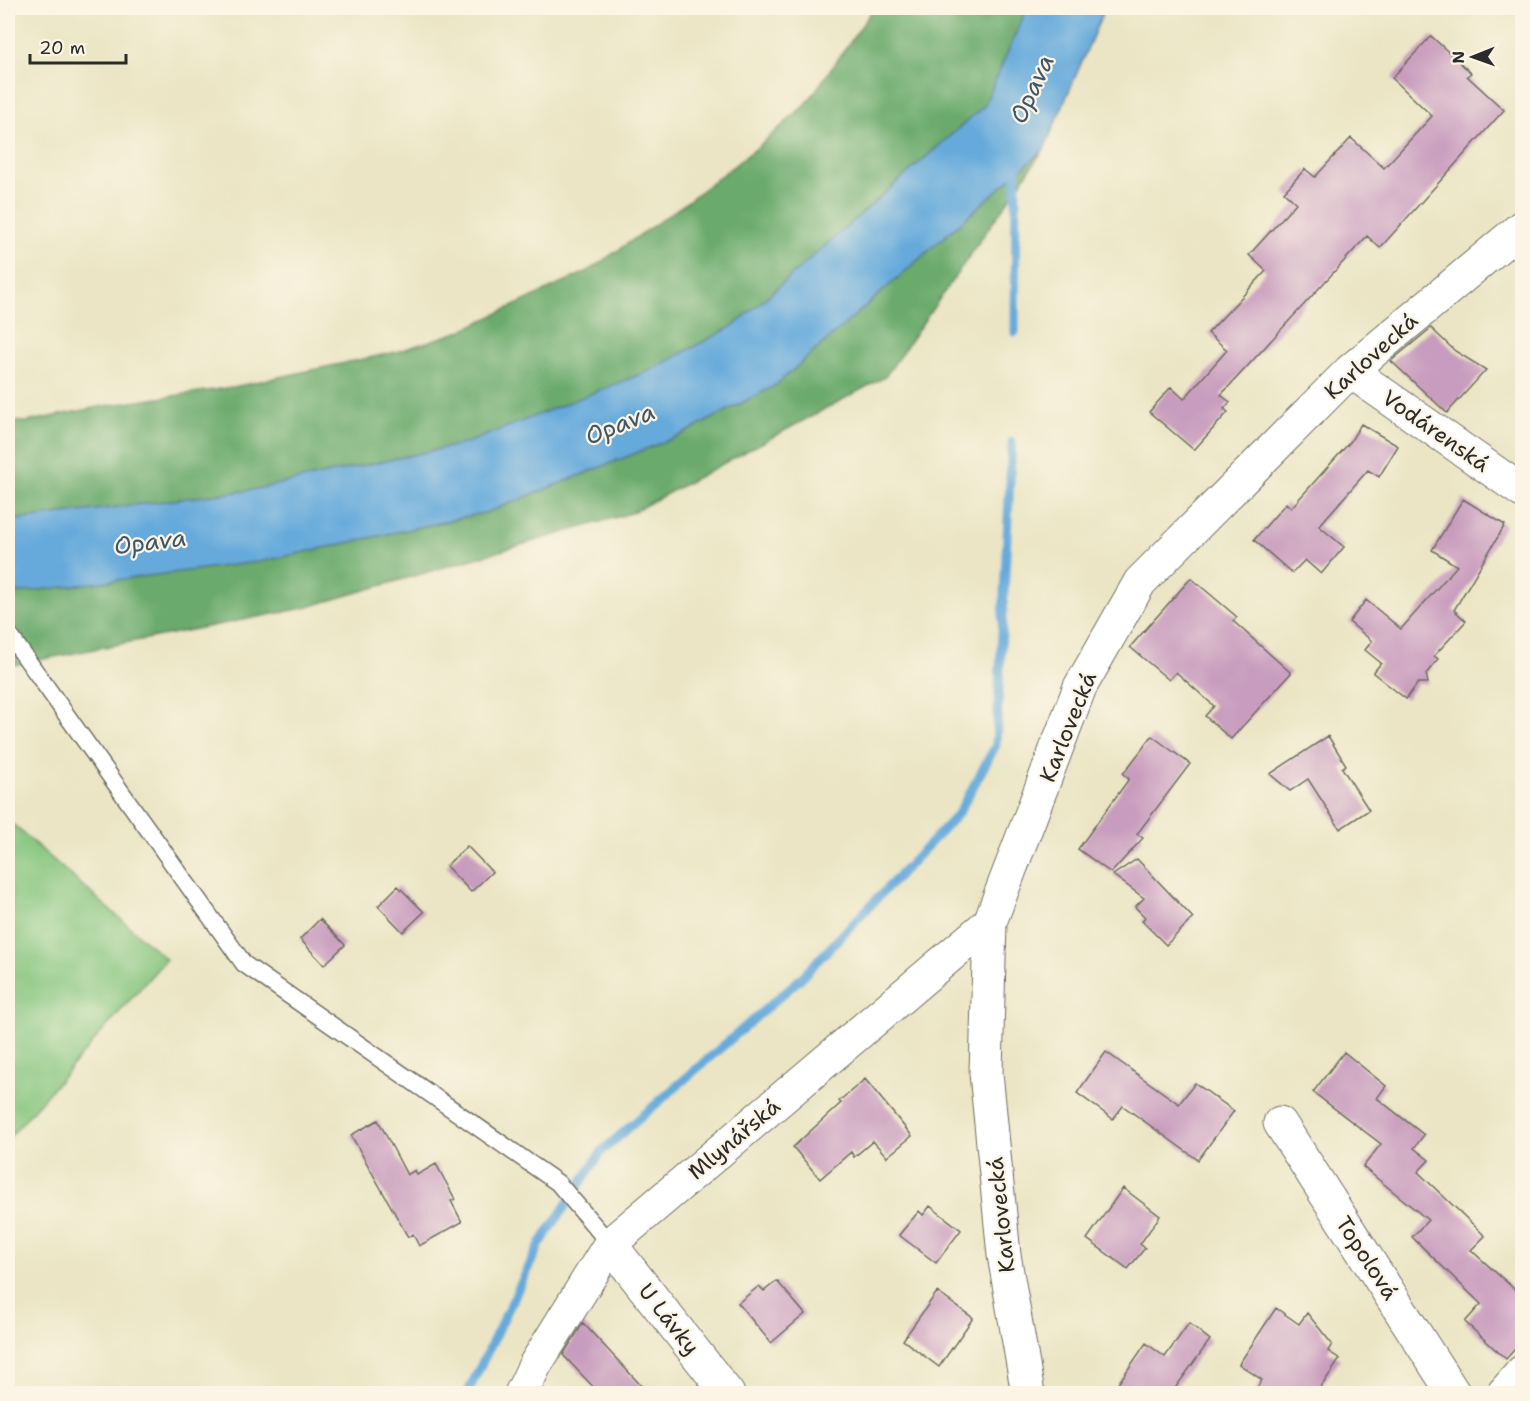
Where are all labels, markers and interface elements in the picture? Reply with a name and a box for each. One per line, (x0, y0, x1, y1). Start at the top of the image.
scale bar (30, 27, 126, 65)
north arrow (1443, 27, 1503, 87)
text: 20 m (39, 36, 85, 60)
water label: Opava (1002, 49, 1062, 129)
text: N (1448, 51, 1469, 64)
street label: Karlovecká (1318, 306, 1424, 406)
street label: Vodárenská (1377, 383, 1496, 479)
water label: Opava (580, 396, 660, 452)
water label: Opava (112, 522, 188, 562)
street label: Karlovecká (1033, 667, 1103, 786)
street label: Mlynářská (682, 1092, 786, 1186)
street label: Karlovecká (980, 1155, 1021, 1274)
street label: Topolová (1329, 1211, 1405, 1306)
street label: U Lávky (632, 1277, 706, 1361)

